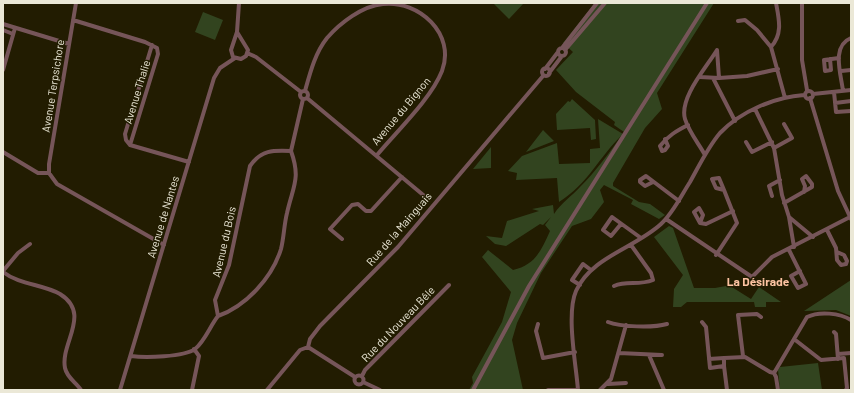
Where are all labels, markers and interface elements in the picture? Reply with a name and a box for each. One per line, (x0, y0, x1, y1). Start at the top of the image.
street label: Avenue Terpsichore (39, 38, 66, 133)
street label: Avenue Thalie (121, 58, 152, 125)
street label: Avenue du Bignon (368, 74, 433, 147)
street label: Avenue de Nantes (144, 174, 181, 259)
street label: Rue de la Mainguais (363, 189, 434, 268)
street label: Avenue du Bois (209, 205, 238, 279)
district label: La Désirade (727, 274, 790, 288)
street label: Rue du Nouveau Bêle (358, 283, 437, 364)

